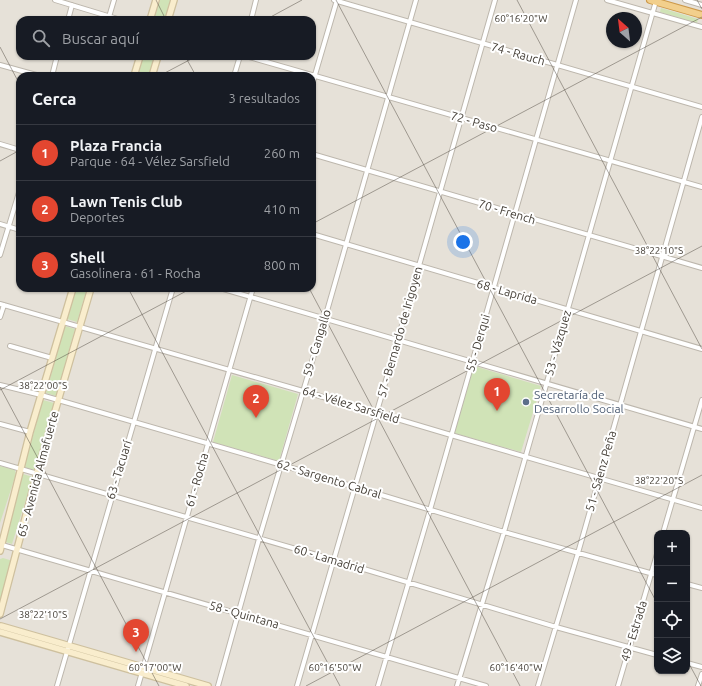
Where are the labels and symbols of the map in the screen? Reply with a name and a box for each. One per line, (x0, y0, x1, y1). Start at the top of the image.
north arrow (606, 12, 642, 48)
text: 60°16'20"W (495, 13, 547, 24)
street label: 74 - Rauch (490, 40, 547, 67)
street label: 72 - Paso (449, 109, 499, 134)
street label: 70 - French (477, 197, 537, 226)
your location (453, 232, 473, 252)
text: 38°22'10"S (635, 245, 683, 256)
street label: 57 - Bernardo de Irigoyen (375, 265, 424, 399)
street label: 68 - Laprida (475, 277, 539, 306)
street label: 59 - Cangallo (300, 308, 333, 378)
street label: 53 - Vázquez (542, 308, 573, 377)
street label: 55 - Derqui (463, 313, 492, 373)
pin: 1 (484, 378, 510, 411)
text: 38°22'00"S (19, 380, 67, 391)
street label: 64 - Vélez Sarsfield (301, 384, 401, 425)
pin: 2 (243, 385, 269, 418)
place label: Secretaría de Desarrollo Social (534, 388, 624, 415)
marker: Secretaría de Desarrollo Social (521, 397, 531, 407)
street label: 65 - Avenida Almafuerte (14, 410, 61, 538)
street label: 51 - Sáenz Peña (583, 429, 618, 513)
street label: 63 - Tacuarí (103, 438, 134, 501)
street label: 61 - Rocha (183, 451, 210, 508)
street label: 62 - Sargento Cabral (275, 456, 383, 501)
text: 38°22'20"S (635, 475, 683, 486)
street label: 60 - Lamadrid (292, 542, 366, 575)
street label: 58 - Quintana (208, 598, 281, 631)
street label: 49 - Estrada (618, 599, 649, 663)
text: 38°22'10"S (19, 609, 67, 620)
pin: 3 (123, 619, 149, 652)
text: 60°17'00"W (129, 662, 181, 673)
text: 60°16'50"W (309, 662, 361, 673)
text: 60°16'40"W (490, 662, 542, 673)

